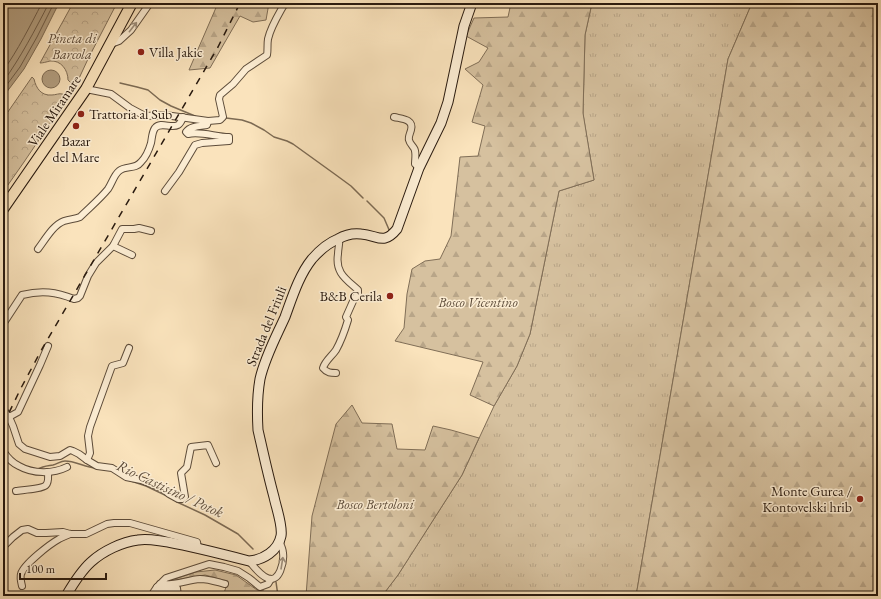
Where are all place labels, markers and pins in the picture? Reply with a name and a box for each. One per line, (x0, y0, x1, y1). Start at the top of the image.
place label: Villa Jakic (149, 43, 203, 61)
marker: Villa Jakic (136, 47, 146, 57)
place label: Trattoria al Sub (89, 105, 172, 123)
marker: Trattoria al Sub (76, 109, 86, 119)
marker: Bazar del Mare (71, 121, 81, 131)
place label: Bazar del Mare (53, 132, 100, 166)
place label: B&B Cerila (320, 287, 382, 305)
marker: B&B Cerila (385, 291, 395, 301)
place label: Monte Gurca / Kontovelski hrib (763, 482, 852, 516)
marker: Monte Gurca / Kontovelski hrib (855, 494, 865, 504)

